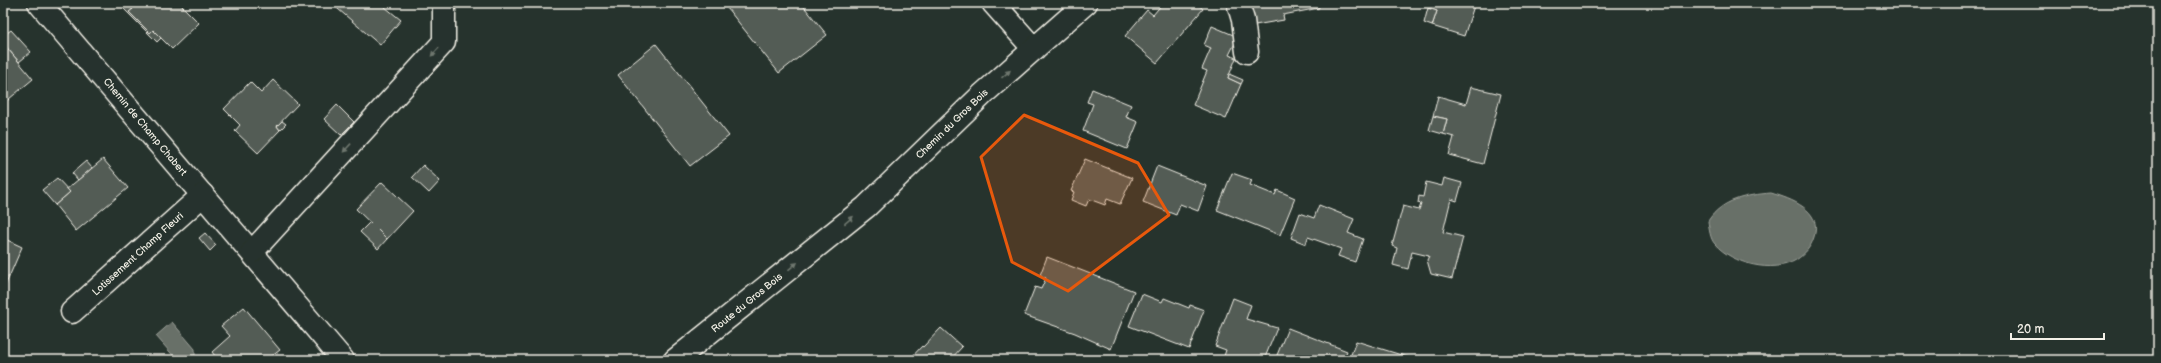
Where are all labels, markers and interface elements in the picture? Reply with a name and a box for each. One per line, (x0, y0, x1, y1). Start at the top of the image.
one-way arrow (430, 47, 439, 58)
one-way arrow (1001, 70, 1010, 79)
street label: Chemin de Champ Chabert (101, 76, 189, 178)
street label: Chemin du Gros Bois (913, 86, 991, 162)
one-way arrow (342, 143, 352, 153)
street label: Lotissement Champ Fleuri (90, 210, 186, 298)
one-way arrow (844, 216, 855, 225)
one-way arrow (788, 262, 799, 270)
street label: Route du Gros Bois (709, 271, 785, 335)
scale bar (2011, 315, 2104, 341)
text: 20 m (2017, 322, 2044, 337)

